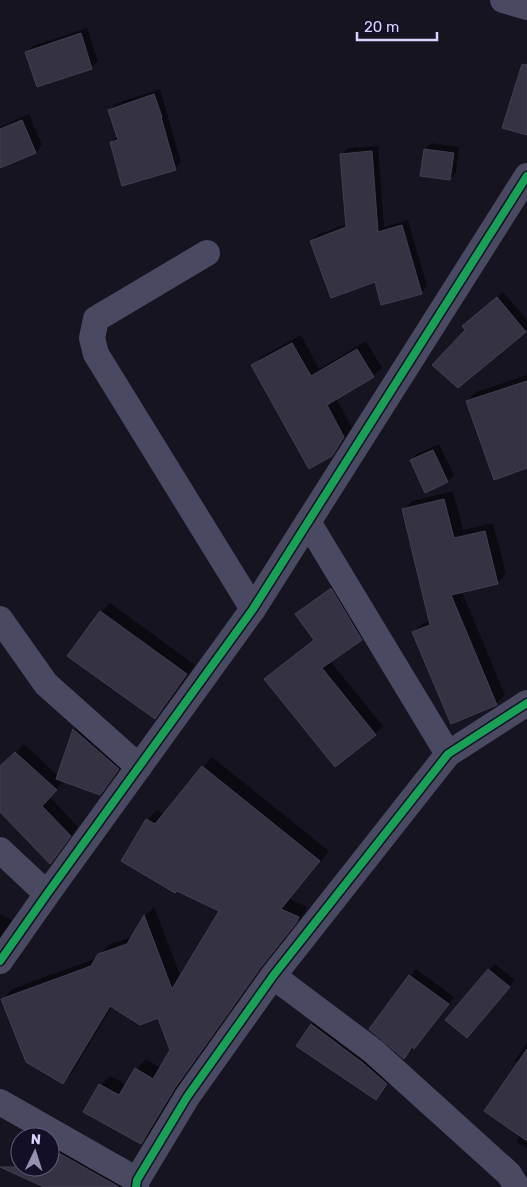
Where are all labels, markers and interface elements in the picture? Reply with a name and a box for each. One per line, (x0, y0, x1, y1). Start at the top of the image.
scale bar (357, 10, 437, 42)
text: 20 m (364, 18, 399, 36)
north arrow (10, 1127, 60, 1177)
text: N (30, 1131, 41, 1148)

